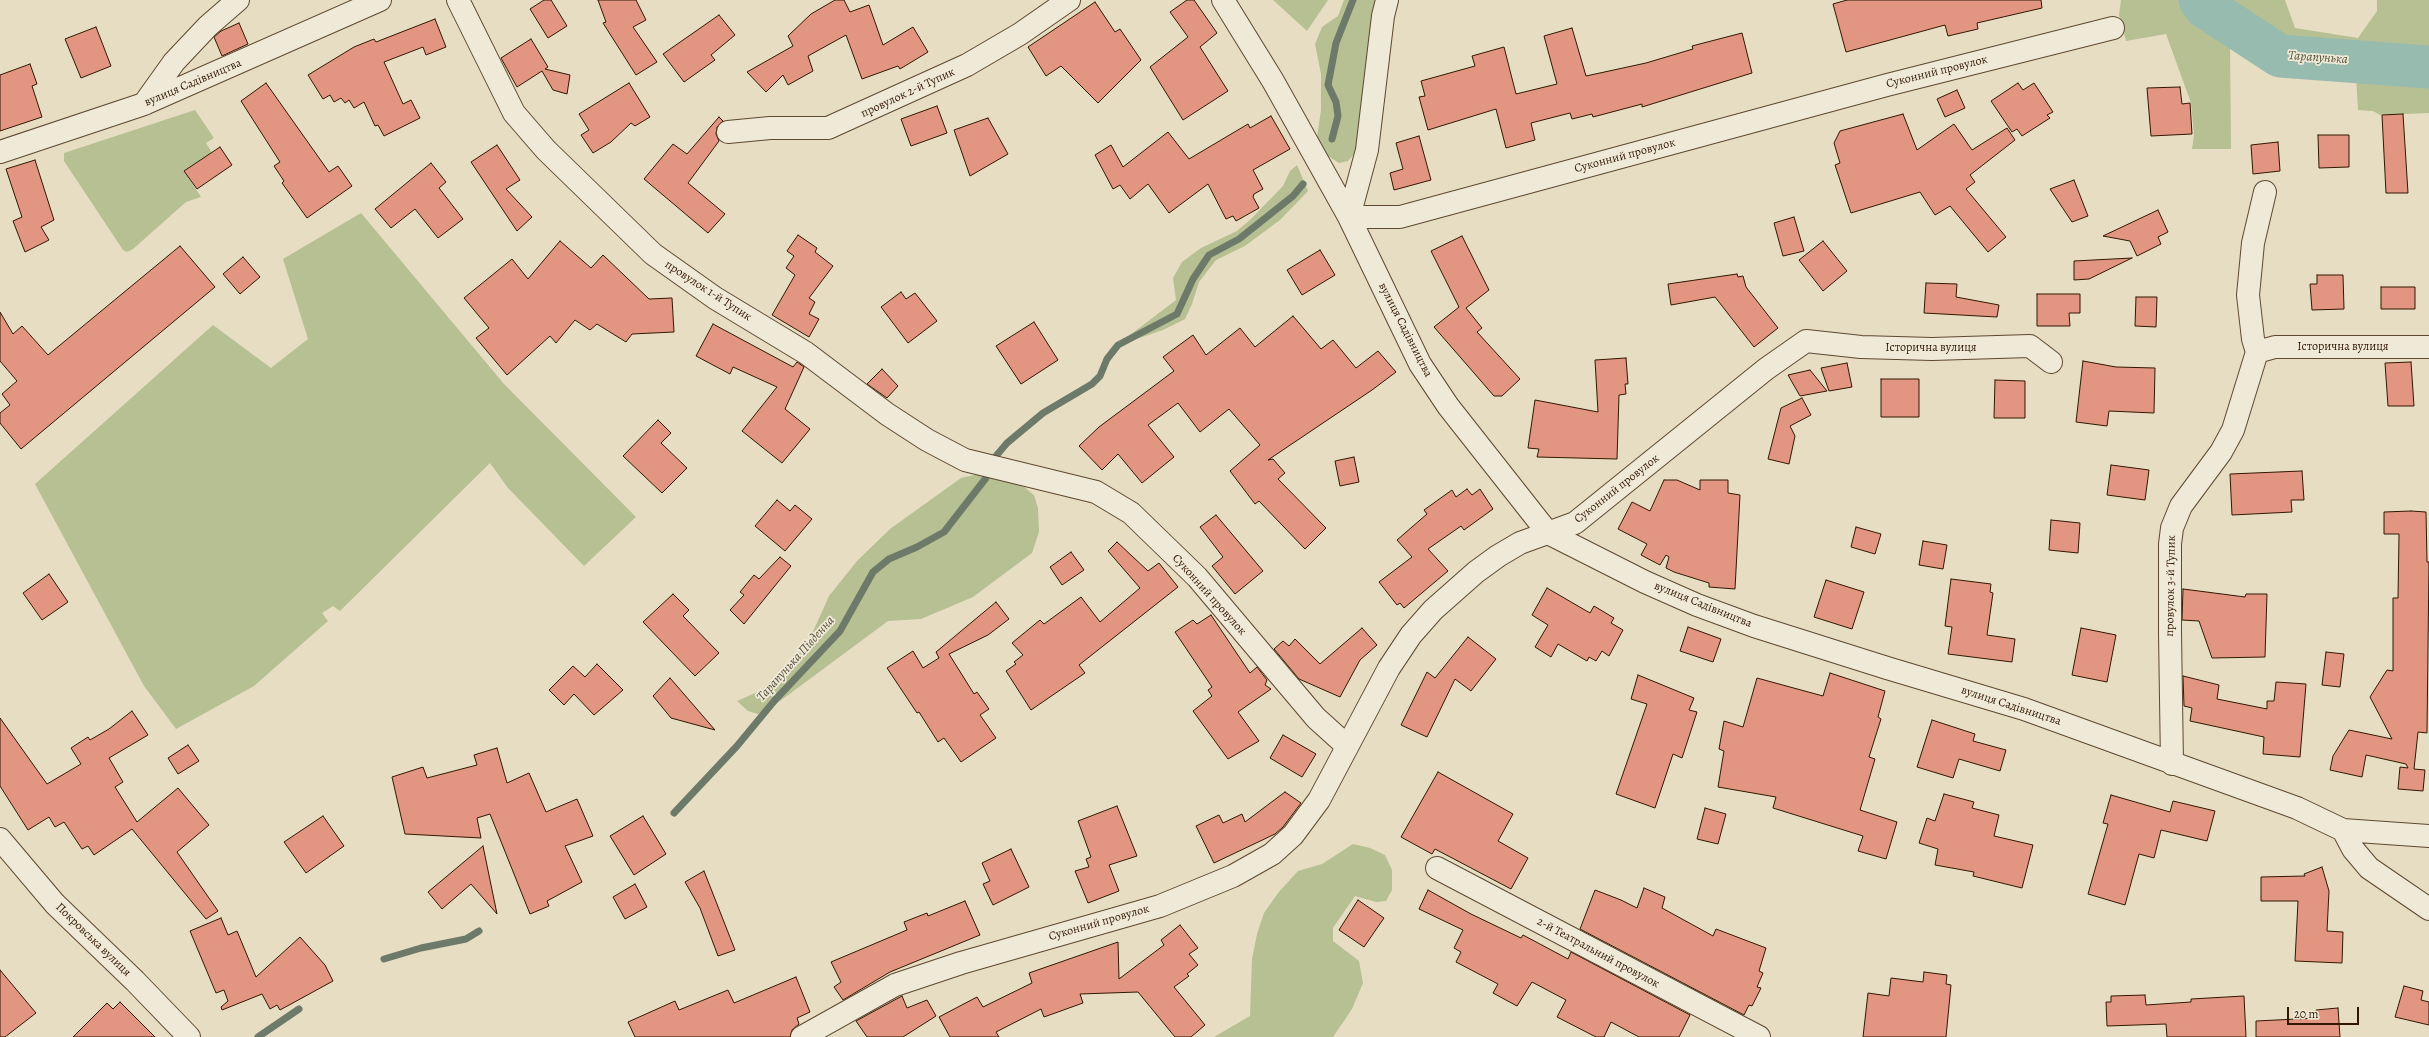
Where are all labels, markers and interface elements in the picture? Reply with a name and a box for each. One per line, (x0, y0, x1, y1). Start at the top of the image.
water label: Тарапунька (2288, 48, 2348, 68)
street label: Суконний провулок (1885, 52, 1989, 92)
street label: вулиця Садівництва (142, 56, 244, 110)
street label: провулок 2-й Тупик (859, 65, 957, 121)
street label: Суконний провулок (1573, 136, 1677, 176)
street label: провулок 1-й Тупик (662, 258, 754, 324)
street label: вулиця Садівництва (1375, 280, 1435, 380)
street label: Історична вулиця (2297, 340, 2389, 354)
street label: Історична вулиця (1885, 341, 1977, 355)
street label: Суконний провулок (1572, 451, 1662, 527)
street label: провулок 3-й Тупик (2163, 535, 2179, 637)
street label: Суконний провулок (1169, 552, 1249, 638)
street label: вулиця Садівництва (1652, 579, 1754, 631)
water label: Тарапунька Південна (754, 613, 838, 705)
street label: вулиця Садівництва (1959, 683, 2063, 729)
street label: Покровська вулиця (52, 900, 134, 980)
street label: Суконний провулок (1047, 902, 1151, 944)
street label: 2-й Театральний провулок (1534, 915, 1662, 991)
scale bar (2289, 999, 2361, 1025)
text: 20 m (2294, 1006, 2318, 1022)

